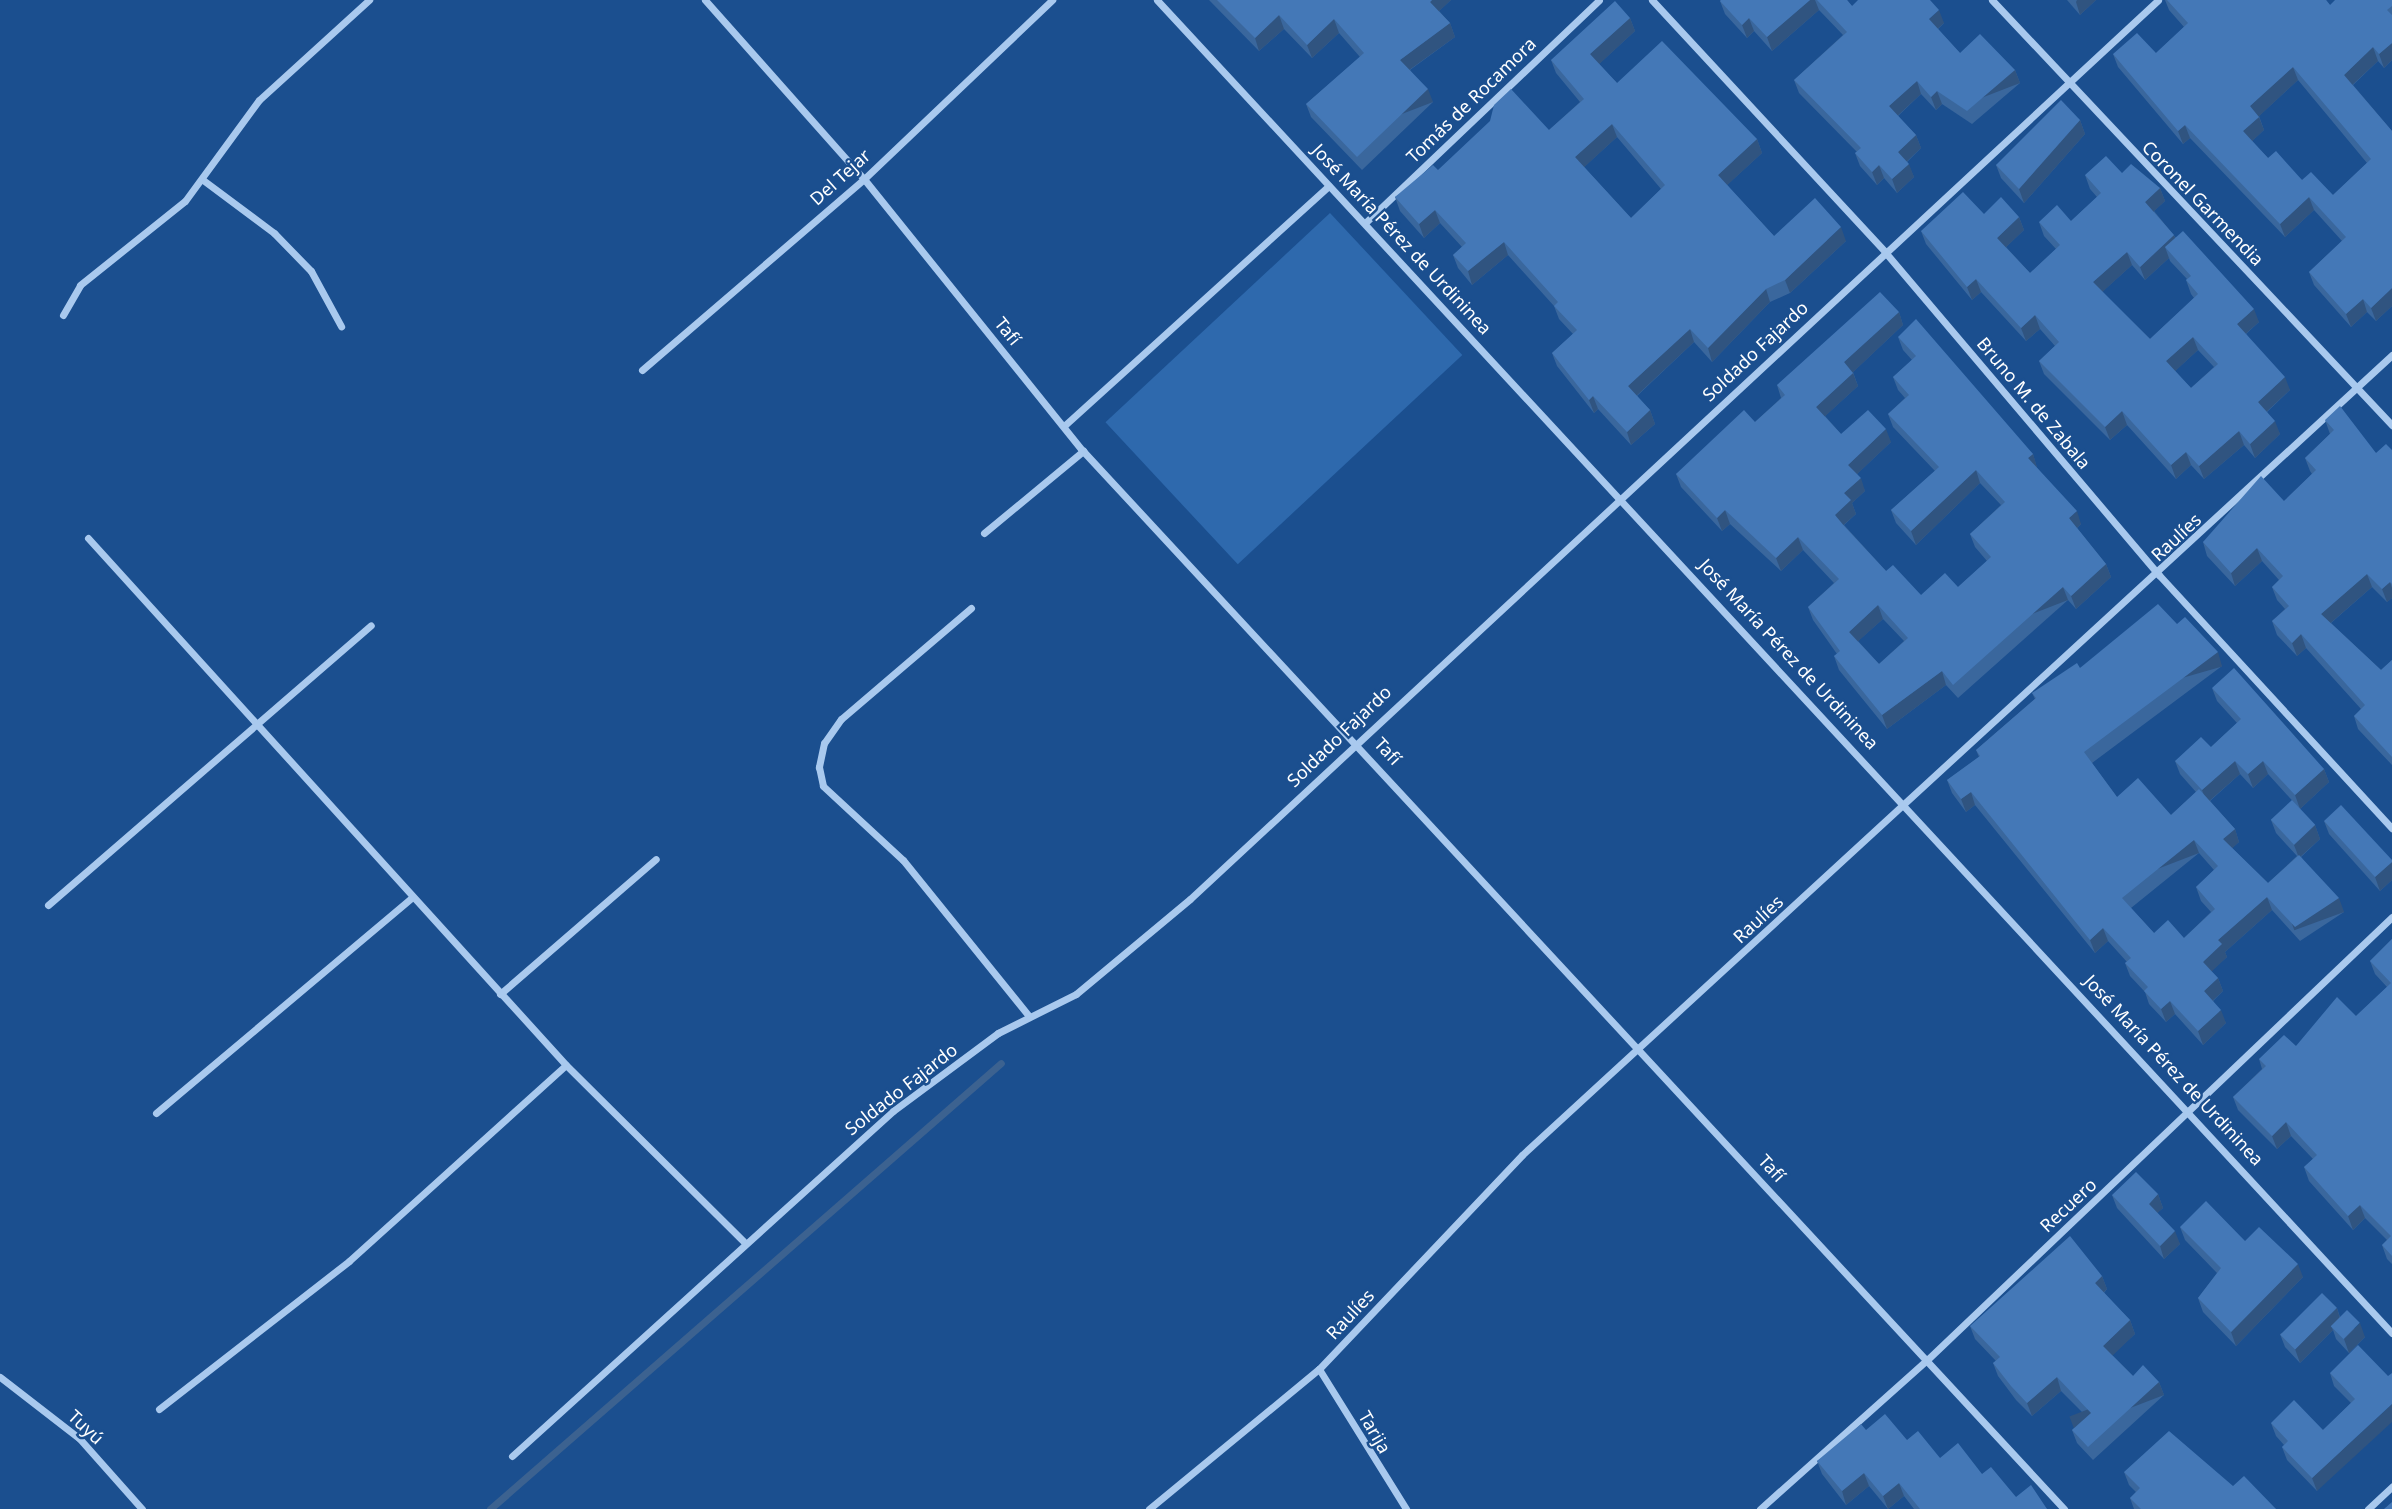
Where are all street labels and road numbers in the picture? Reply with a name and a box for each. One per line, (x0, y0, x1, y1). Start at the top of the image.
street label: Tomás de Rocamora (1402, 33, 1540, 167)
street label: Coronel Garmendia (2138, 136, 2268, 270)
street label: José María Pérez de Urdininea (1308, 139, 1496, 339)
street label: Del Tejar (805, 144, 875, 210)
street label: Soldado Fajardo (1698, 297, 1812, 405)
street label: Tafí (990, 313, 1026, 349)
street label: Bruno M. de Zabala (1973, 333, 2095, 473)
street label: Raulíes (2147, 508, 2205, 566)
street label: José María Pérez de Urdininea (1695, 554, 1883, 754)
street label: Soldado Fajardo (1282, 681, 1396, 791)
street label: Tafí (1370, 733, 1406, 769)
street label: Raulíes (1729, 890, 1787, 948)
street label: José María Pérez de Urdininea (2080, 970, 2268, 1170)
street label: Soldado Fajardo (841, 1038, 961, 1140)
street label: Tafí (1754, 1150, 1790, 1186)
street label: Recuero (2035, 1173, 2101, 1237)
street label: Raulíes (1321, 1285, 1379, 1343)
street label: Tuyú (64, 1405, 108, 1449)
street label: Tarija (1354, 1407, 1396, 1457)

